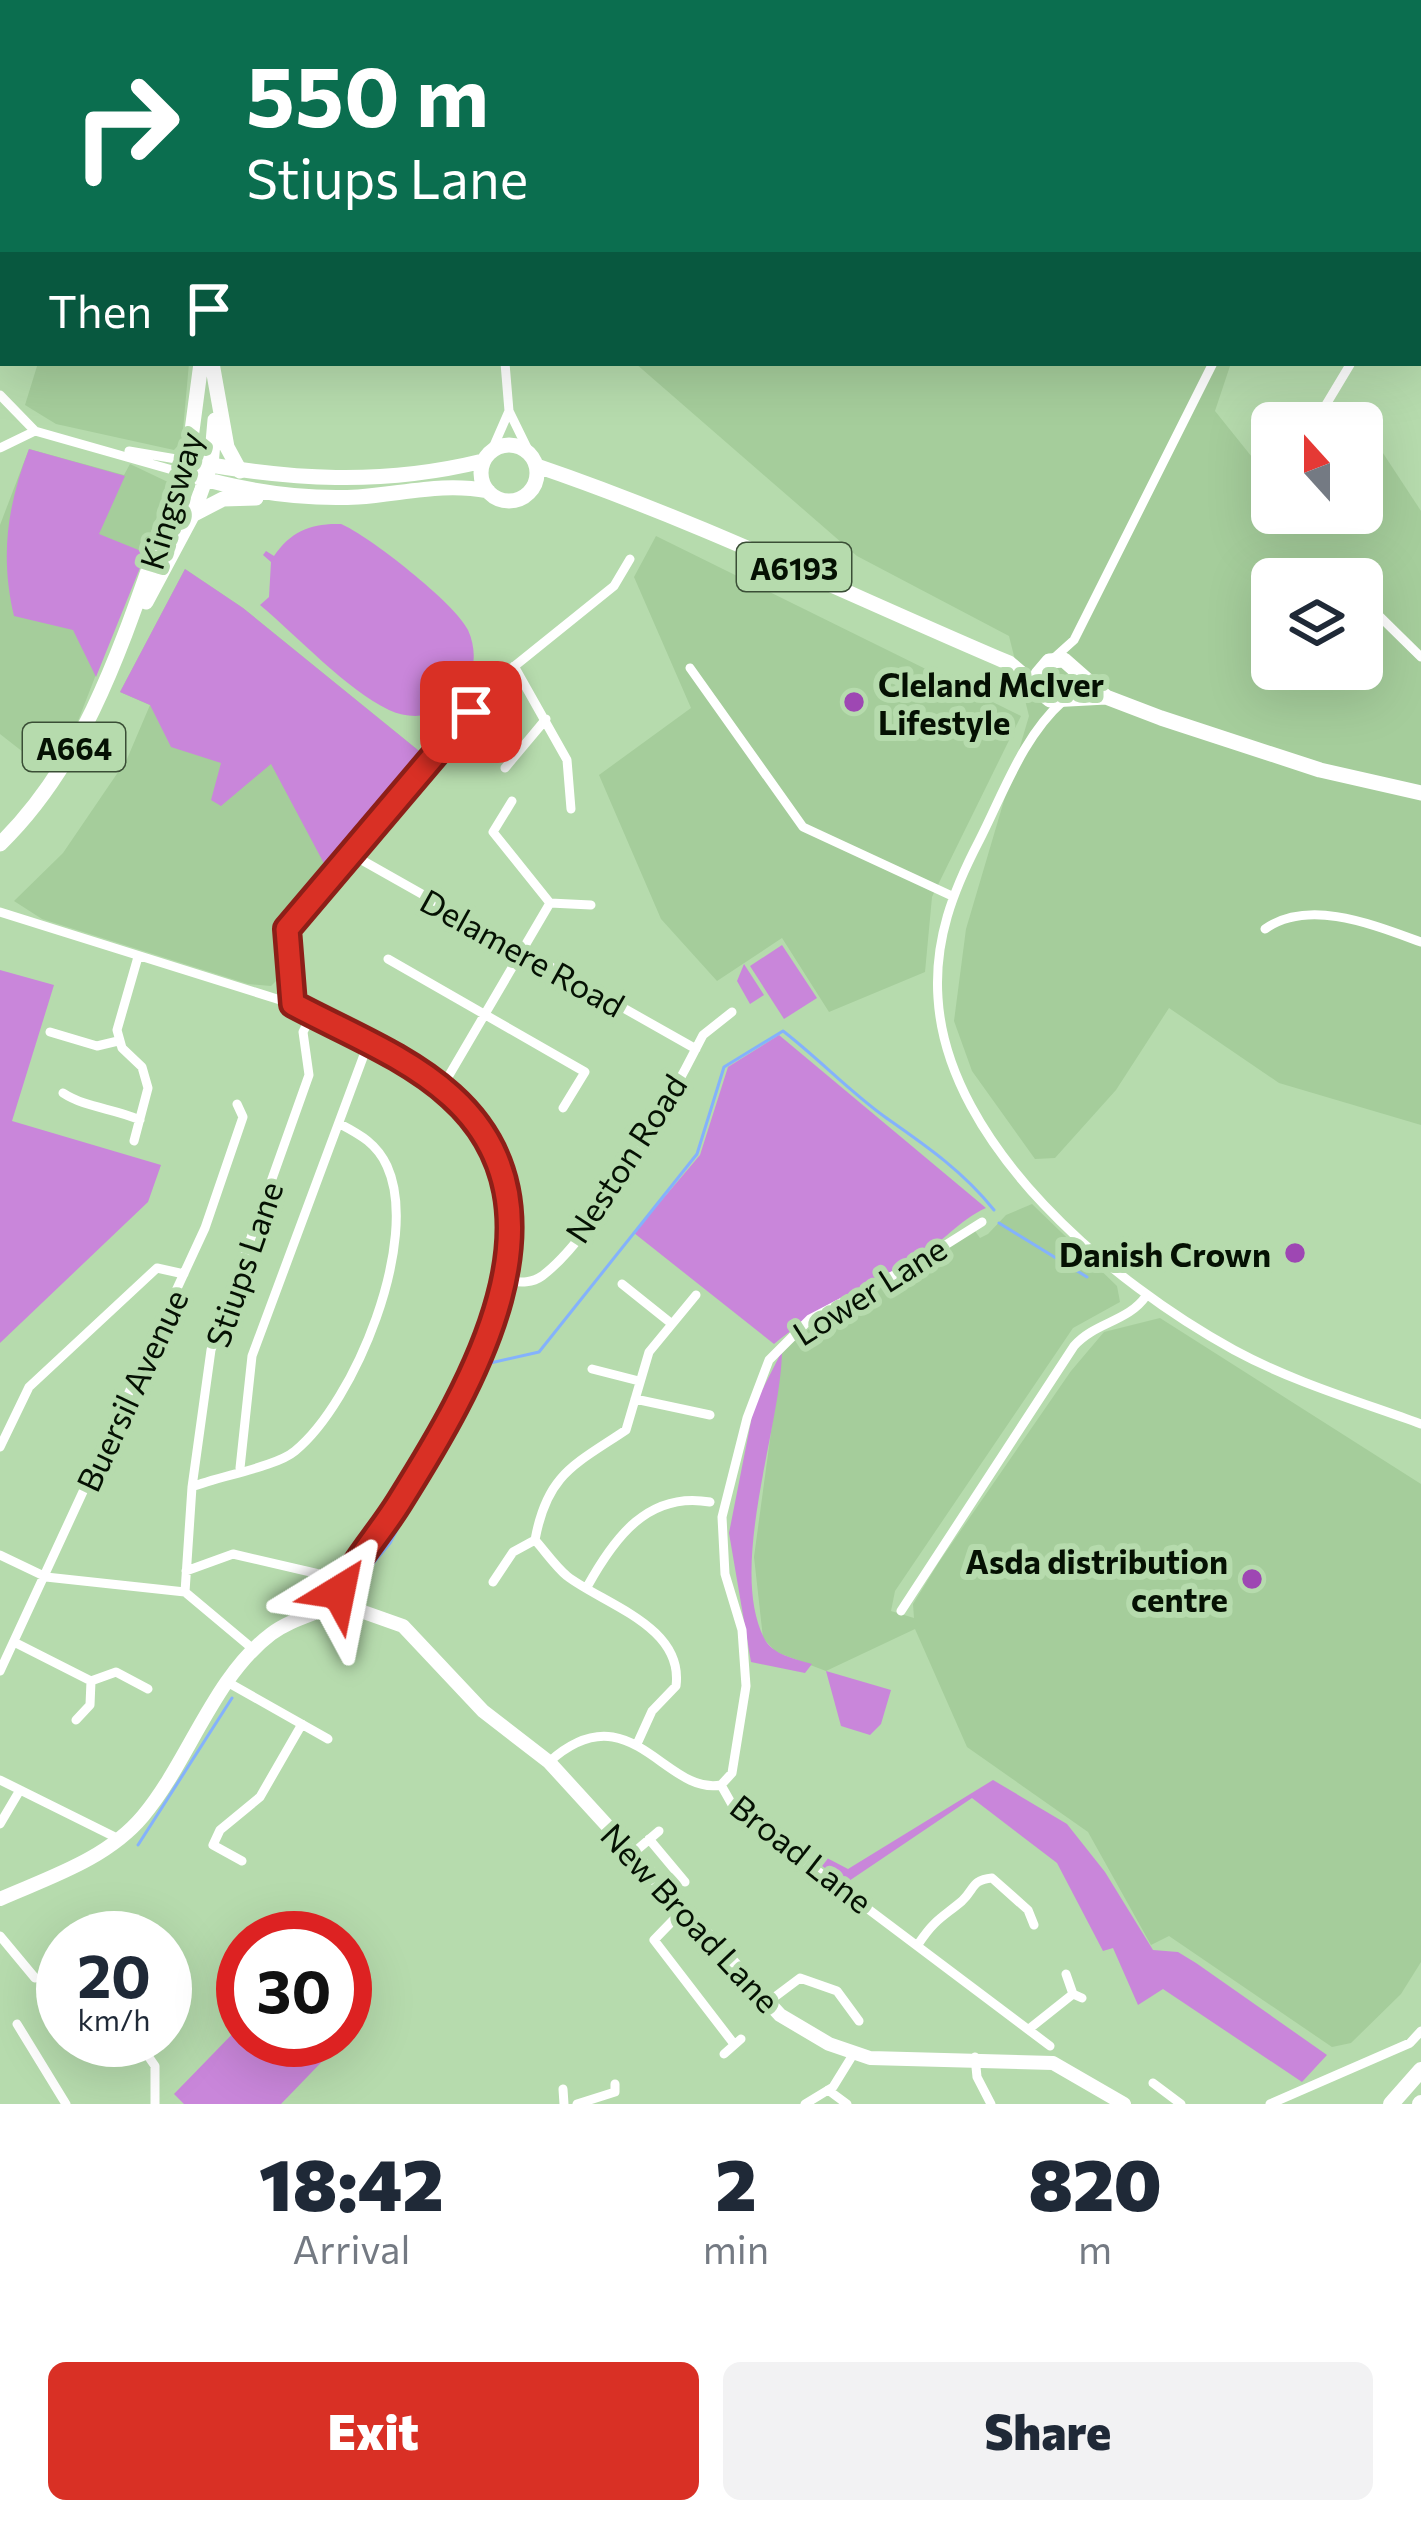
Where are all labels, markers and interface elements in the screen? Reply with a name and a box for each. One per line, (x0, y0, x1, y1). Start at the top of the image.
text: 550 m (246, 42, 489, 144)
icon: right (48, 48, 204, 204)
text: Stiups Lane (246, 144, 528, 210)
icon: arrive (176, 276, 242, 342)
text: Then (48, 282, 152, 337)
north arrow (1251, 402, 1383, 534)
map controls (1251, 402, 1383, 690)
street label: Kingsway (130, 426, 210, 574)
road number: A6193 (737, 543, 851, 591)
button: layers (1251, 558, 1383, 690)
pin (420, 661, 522, 763)
place label: Cleland McIver Lifestyle (878, 663, 1105, 742)
icon: arrive (438, 679, 504, 745)
marker: Cleland McIver Lifestyle (841, 689, 867, 715)
road number: A664 (23, 723, 125, 771)
street label: Delamere Road (414, 879, 632, 1025)
street label: Neston Road (555, 1066, 695, 1250)
street label: Stiups Lane (196, 1176, 290, 1352)
street label: Lower Lane (785, 1227, 953, 1353)
place label: Danish Crown (1059, 1233, 1271, 1274)
marker: Danish Crown (1282, 1240, 1308, 1266)
street label: Buersil Avenue (66, 1283, 196, 1497)
position arrow (276, 1529, 402, 1655)
place label: Asda distribution centre (965, 1540, 1228, 1619)
marker: Asda distribution centre (1239, 1566, 1265, 1592)
street label: Broad Lane (723, 1785, 881, 1921)
street label: New Broad Lane (593, 1814, 789, 2020)
speed limit sign: 30 (216, 1911, 372, 2067)
text: 20 (77, 1937, 151, 2010)
text: km/h (78, 2000, 150, 2037)
text: 18:42 (259, 2138, 444, 2226)
text: 2 (715, 2138, 757, 2226)
text: 820 (1028, 2138, 1162, 2226)
text: Arrival (292, 2224, 410, 2272)
text: min (703, 2224, 769, 2272)
text: m (1078, 2224, 1112, 2272)
button: Exit (48, 2362, 699, 2500)
button: Share (723, 2362, 1373, 2500)

